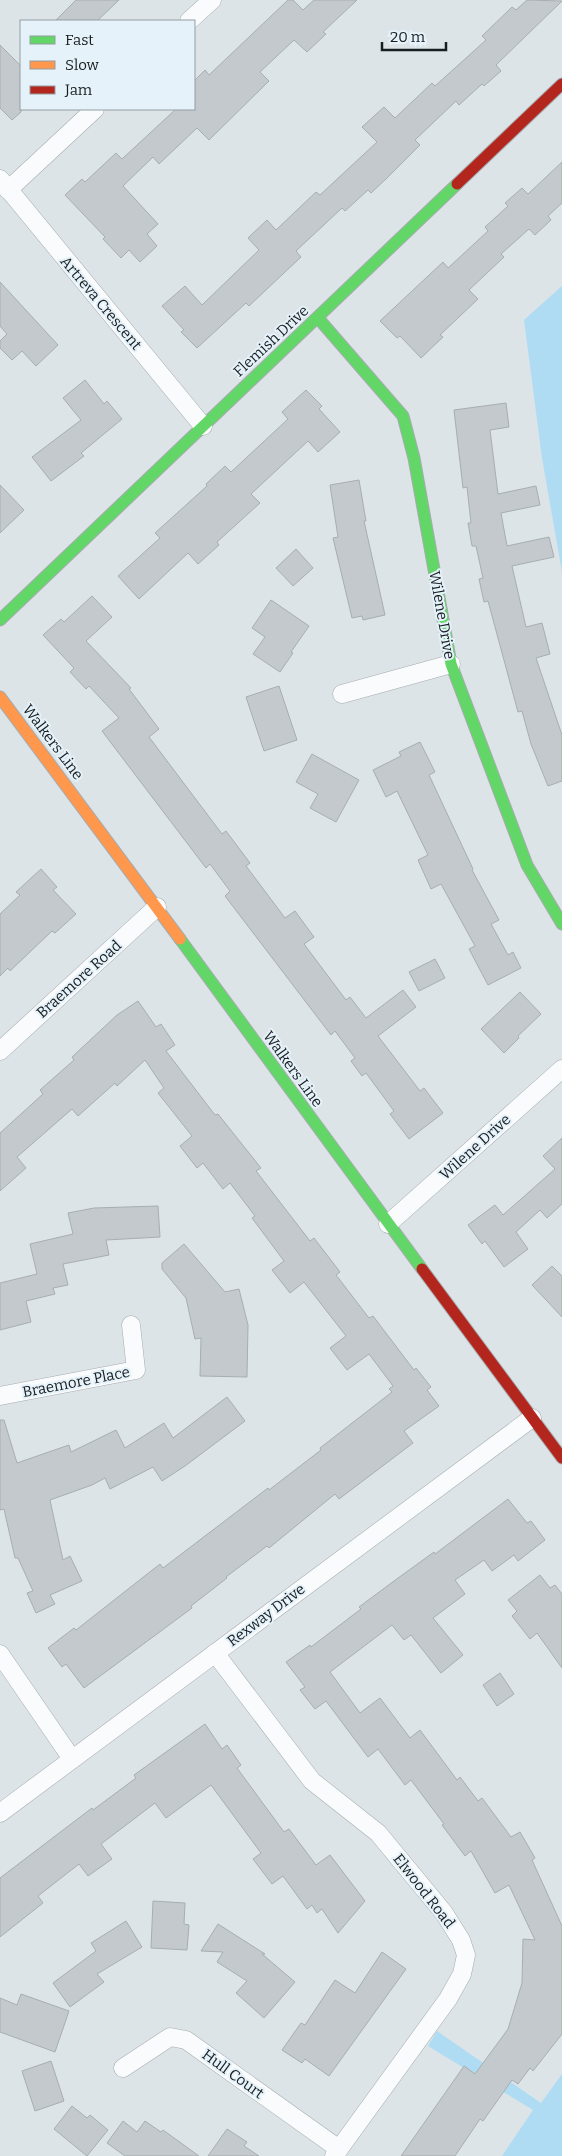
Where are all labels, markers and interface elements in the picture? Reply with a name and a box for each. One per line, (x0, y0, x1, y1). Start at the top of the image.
legend (20, 20, 195, 110)
scale bar (382, 20, 446, 52)
text: 20 m (390, 28, 426, 46)
text: Fast (65, 31, 94, 49)
text: Slow (65, 56, 100, 74)
text: Jam (64, 81, 93, 99)
street label: Artreva Crescent (57, 252, 146, 354)
street label: Flemish Drive (230, 302, 312, 380)
street label: Wilene Drive (425, 569, 459, 661)
street label: Walkers Line (19, 701, 87, 783)
street label: Braemore Road (33, 936, 125, 1022)
street label: Walkers Line (259, 1027, 327, 1111)
street label: Wilene Drive (436, 1110, 514, 1184)
street label: Braemore Place (21, 1363, 131, 1401)
street label: Rexway Drive (224, 1580, 308, 1650)
street label: Elwood Road (389, 1850, 459, 1932)
street label: Hull Court (199, 2046, 268, 2103)

